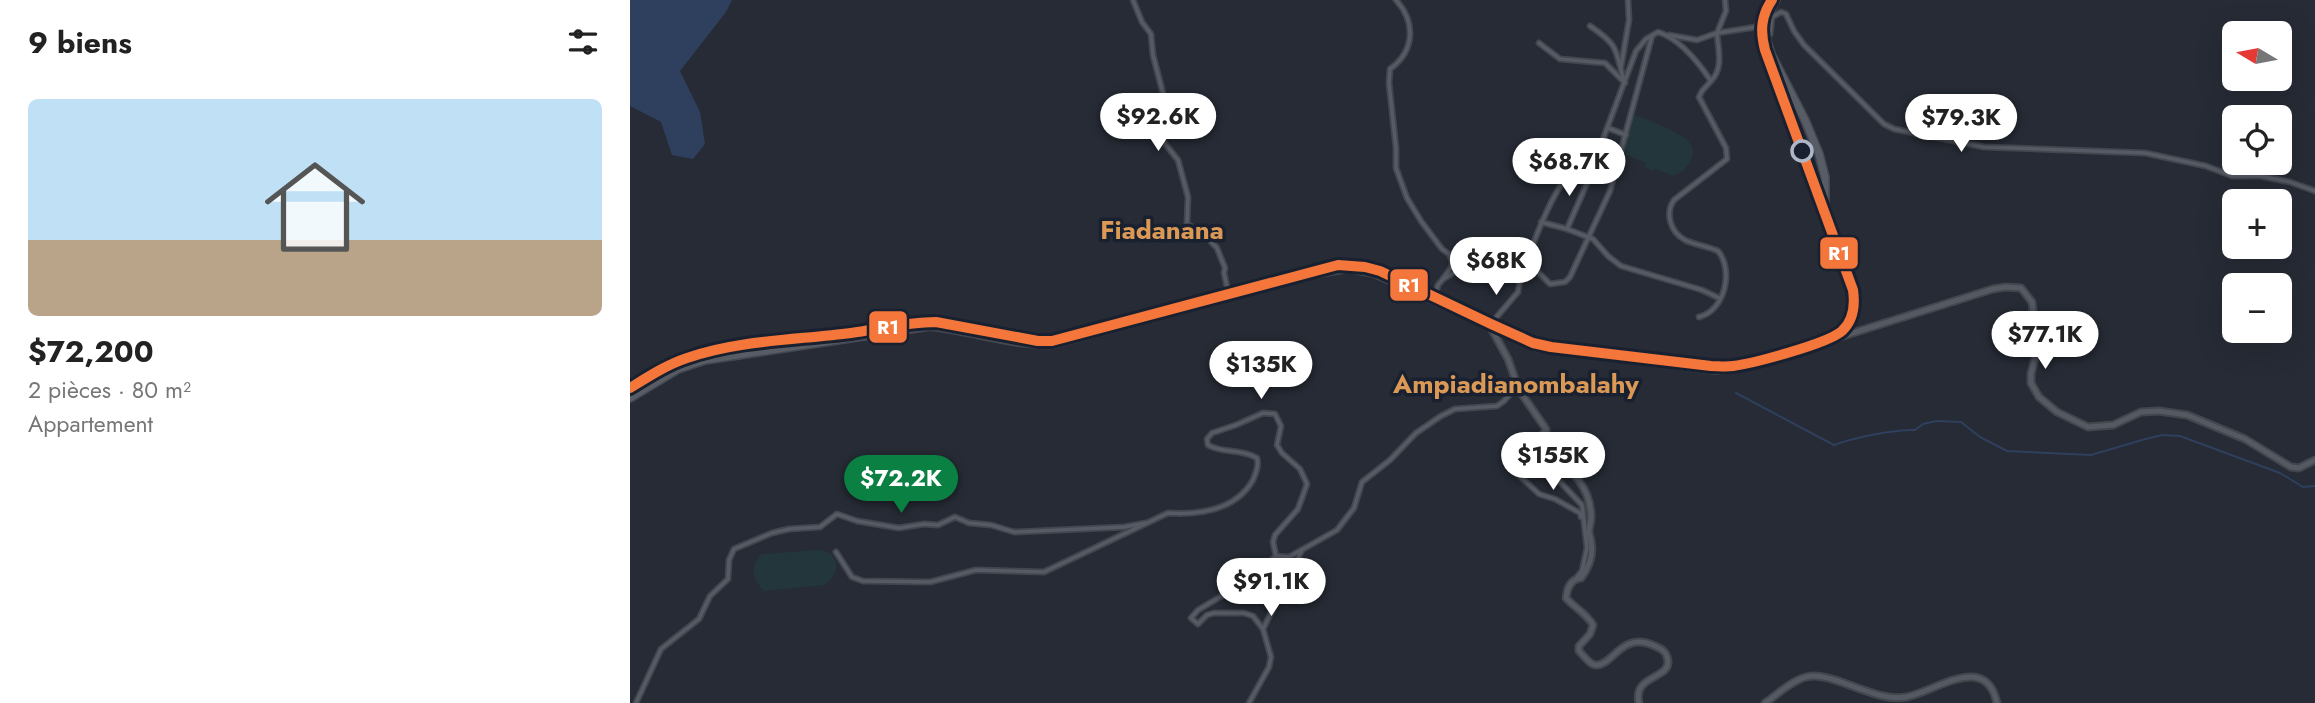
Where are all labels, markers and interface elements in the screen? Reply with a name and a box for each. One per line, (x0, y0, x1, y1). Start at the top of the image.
text: 9 biens (28, 21, 132, 64)
north arrow (2222, 21, 2292, 91)
map controls (2222, 21, 2292, 343)
icon: filters (564, 23, 602, 61)
pin: $92.6K (1101, 94, 1215, 153)
pin: $79.3K (1904, 94, 2018, 154)
text: $92.6K (1116, 99, 1200, 133)
text: $79.3K (1921, 100, 2001, 134)
button: locate (2222, 105, 2292, 175)
pin: $68.7K (1512, 138, 1626, 198)
unlabelled marker (1791, 140, 1813, 162)
icon: home (252, 144, 378, 270)
text: $68.7K (1528, 144, 1610, 178)
button: + (2222, 189, 2292, 259)
district label: Fiadanana (1100, 211, 1224, 249)
line badge: R1 (1819, 236, 1859, 270)
pin: $68K (1455, 238, 1537, 297)
text: R1 (1828, 240, 1850, 267)
text: $68K (1466, 243, 1526, 277)
line badge: R1 (1389, 268, 1429, 302)
text: R1 (1398, 272, 1420, 299)
button: − (2222, 273, 2292, 343)
line badge: R1 (868, 310, 908, 344)
pin: $77.1K (1988, 312, 2102, 371)
text: R1 (877, 314, 899, 341)
text: $77.1K (2008, 317, 2082, 351)
text: $72,200 (28, 330, 154, 373)
pin: $135K (1212, 342, 1310, 401)
text: $135K (1225, 347, 1297, 381)
district label: Ampiadianombalahy (1392, 365, 1639, 403)
text: 2 pièces · 80 m² (28, 373, 191, 407)
text: Appartement (28, 407, 153, 441)
pin: $155K (1504, 433, 1602, 492)
text: $155K (1517, 438, 1589, 472)
pin: $72.2K (844, 456, 958, 515)
text: $72.2K (860, 461, 942, 495)
pin: $91.1K (1214, 558, 1328, 618)
text: $91.1K (1233, 564, 1309, 598)

